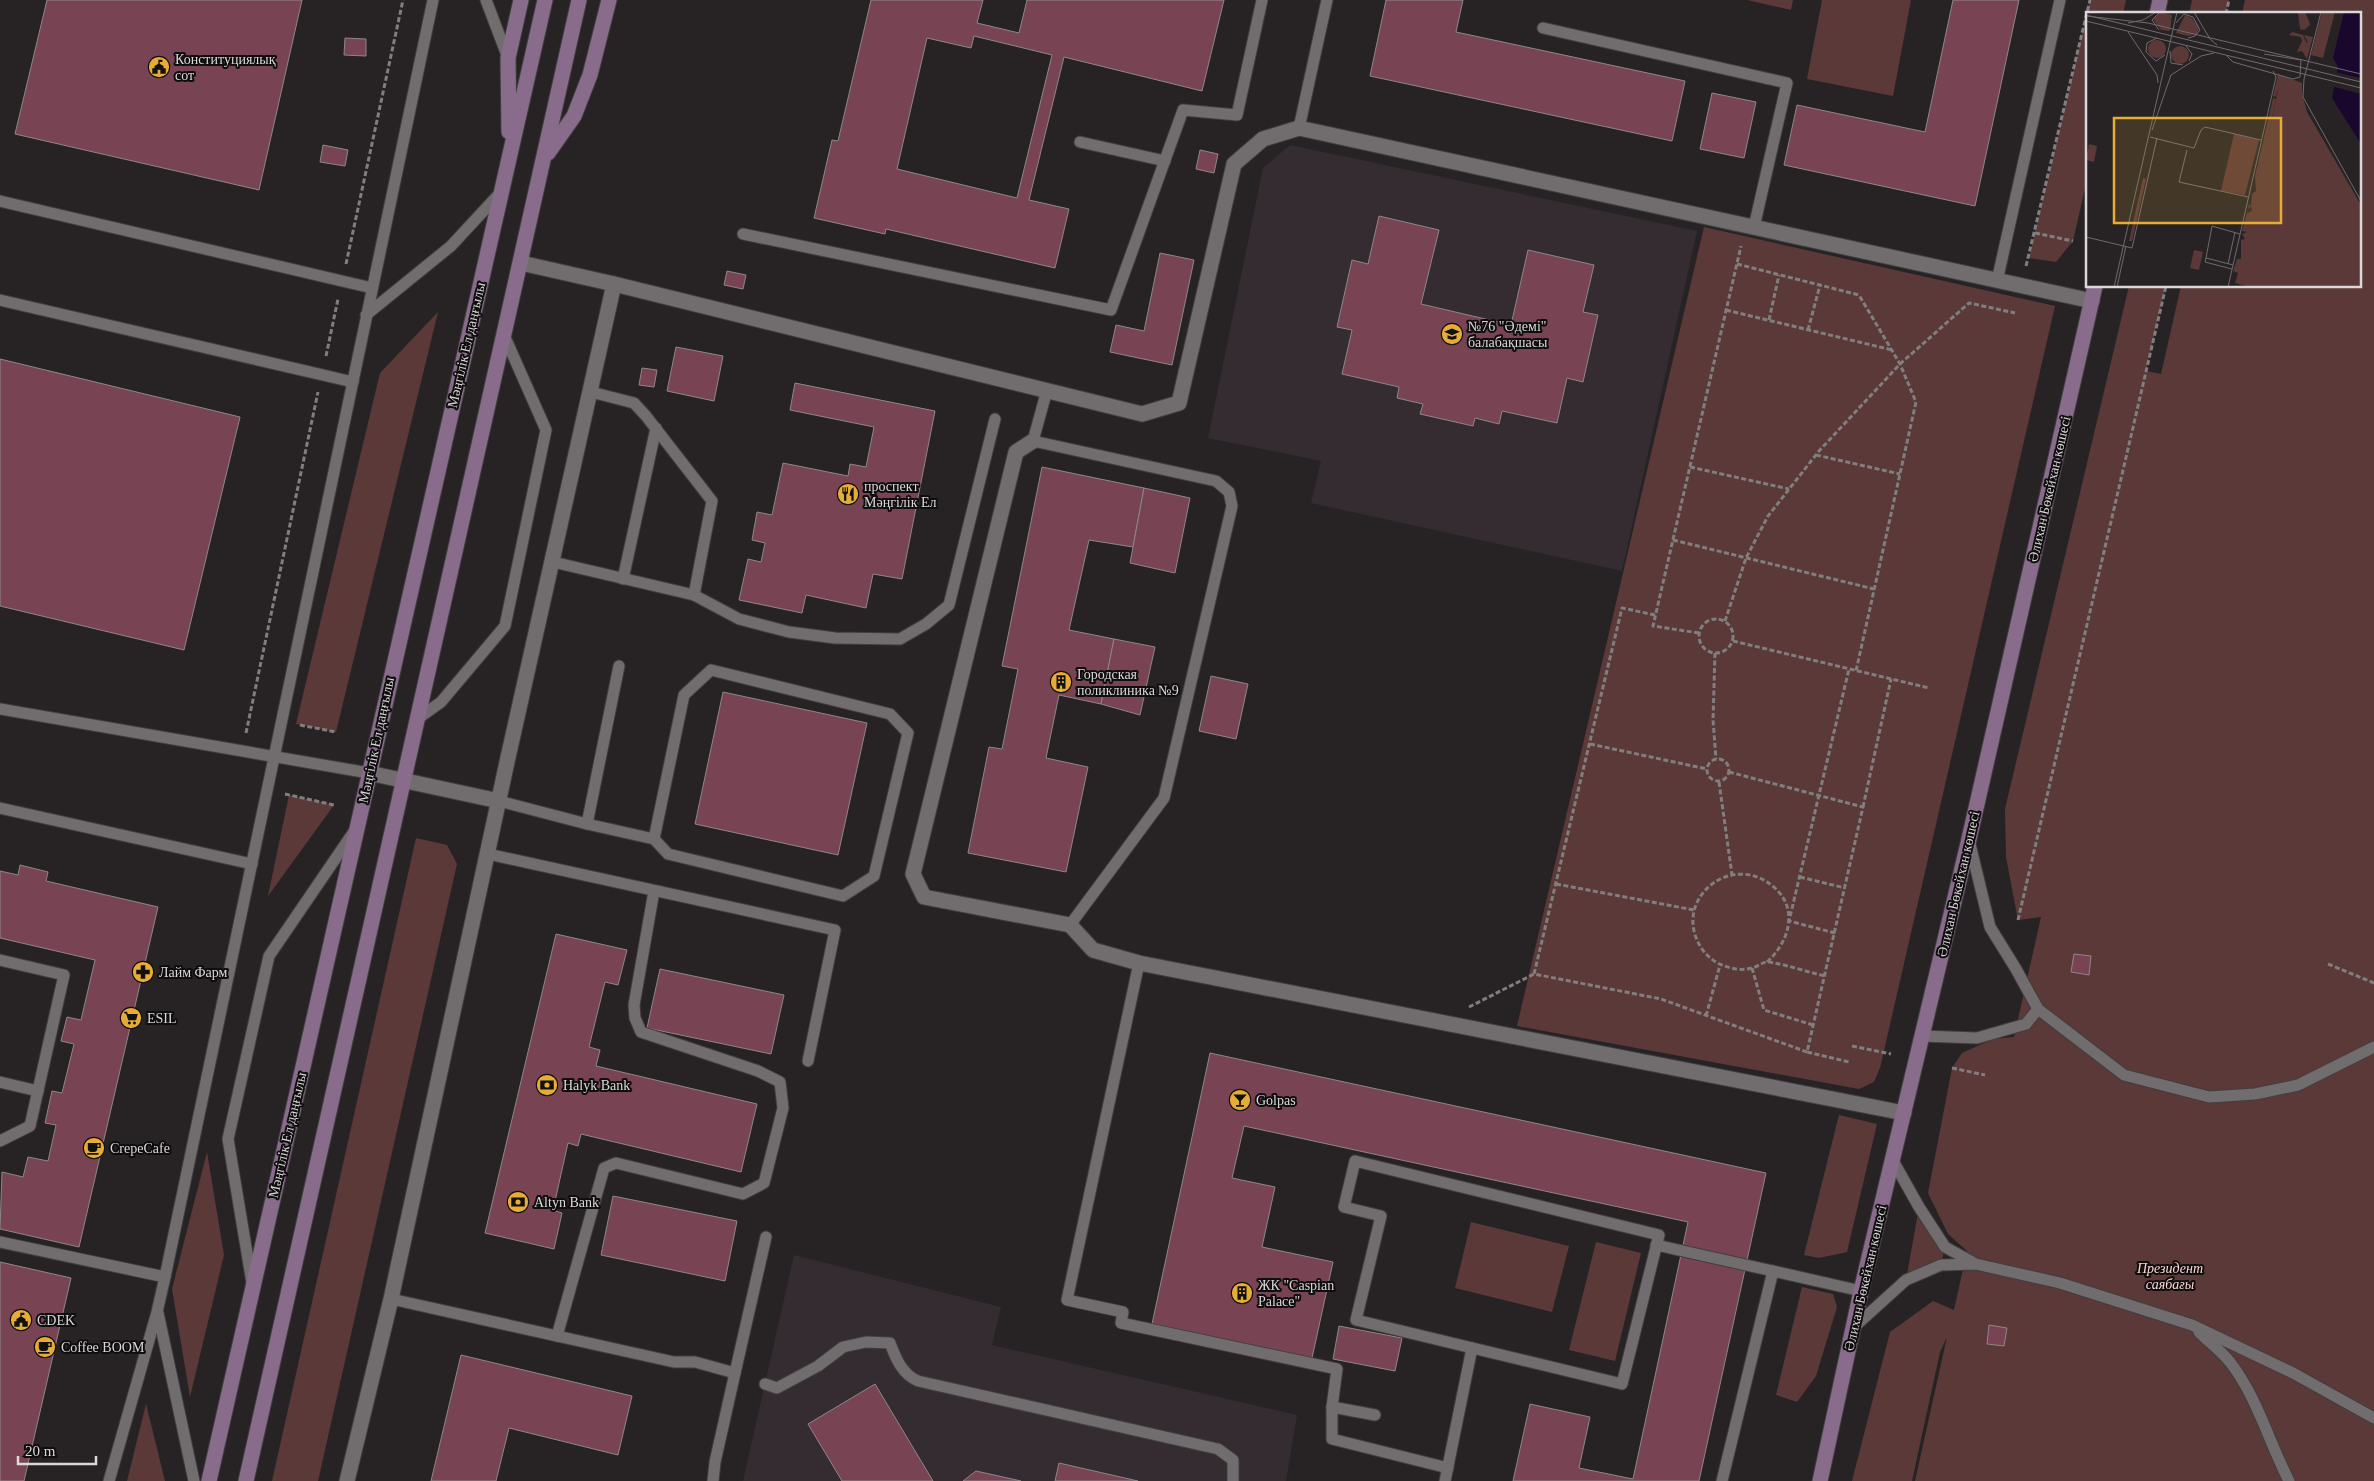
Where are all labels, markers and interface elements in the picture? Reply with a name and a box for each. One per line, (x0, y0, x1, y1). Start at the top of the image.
inset map (2086, 12, 2362, 288)
place label: Конституциялық сот (175, 52, 276, 83)
public building icon: Конституциялық сот (147, 55, 171, 79)
street label: Мәңгілік Ел даңғылы (445, 280, 488, 409)
place label: №76 "Әдемі" балабақшасы (1468, 319, 1548, 350)
school or university icon: №76 "Әдемі" балабақшасы (1440, 322, 1464, 346)
street label: Әлихан Бөкейхан көшесі (2025, 415, 2074, 563)
place label: проспект Мәңгілік Ел (864, 479, 937, 510)
restaurant icon: проспект Мәңгілік Ел (836, 482, 860, 506)
place label: Городская поликлиника №9 (1077, 667, 1179, 698)
building icon: Городская поликлиника №9 (1049, 670, 1073, 694)
street label: Мәңгілік Ел даңғылы (356, 675, 397, 804)
street label: Әлихан Бөкейхан көшесі (1934, 810, 1983, 958)
pharmacy icon: Лайм Фарм (131, 960, 155, 984)
place label: Лайм Фарм (159, 965, 228, 980)
supermarket icon: ESIL (119, 1006, 143, 1030)
place label: ESIL (147, 1011, 177, 1026)
street label: Мәңгілік Ел даңғылы (266, 1070, 309, 1199)
bank icon: Halyk Bank (535, 1073, 559, 1097)
place label: Halyk Bank (563, 1078, 630, 1093)
bar icon: Golpas (1228, 1088, 1252, 1112)
place label: Golpas (1256, 1093, 1296, 1108)
cafe icon: CrepeCafe (82, 1136, 106, 1160)
place label: CrepeCafe (110, 1141, 170, 1156)
bank icon: Altyn Bank (506, 1190, 530, 1214)
place label: Altyn Bank (534, 1195, 599, 1210)
street label: Әлихан Бөкейхан көшесі (1841, 1204, 1890, 1352)
park label: Президент саябағы (2136, 1261, 2203, 1292)
place label: ЖК "Caspian Palace" (1258, 1278, 1334, 1309)
building icon: ЖК "Caspian Palace" (1230, 1281, 1254, 1305)
public building icon: CDEK (9, 1308, 33, 1332)
place label: CDEK (37, 1313, 75, 1328)
cafe icon: Coffee BOOM (33, 1335, 57, 1359)
place label: Coffee BOOM (61, 1340, 145, 1355)
scale bar (18, 1434, 95, 1466)
text: 20 m (25, 1443, 56, 1459)

